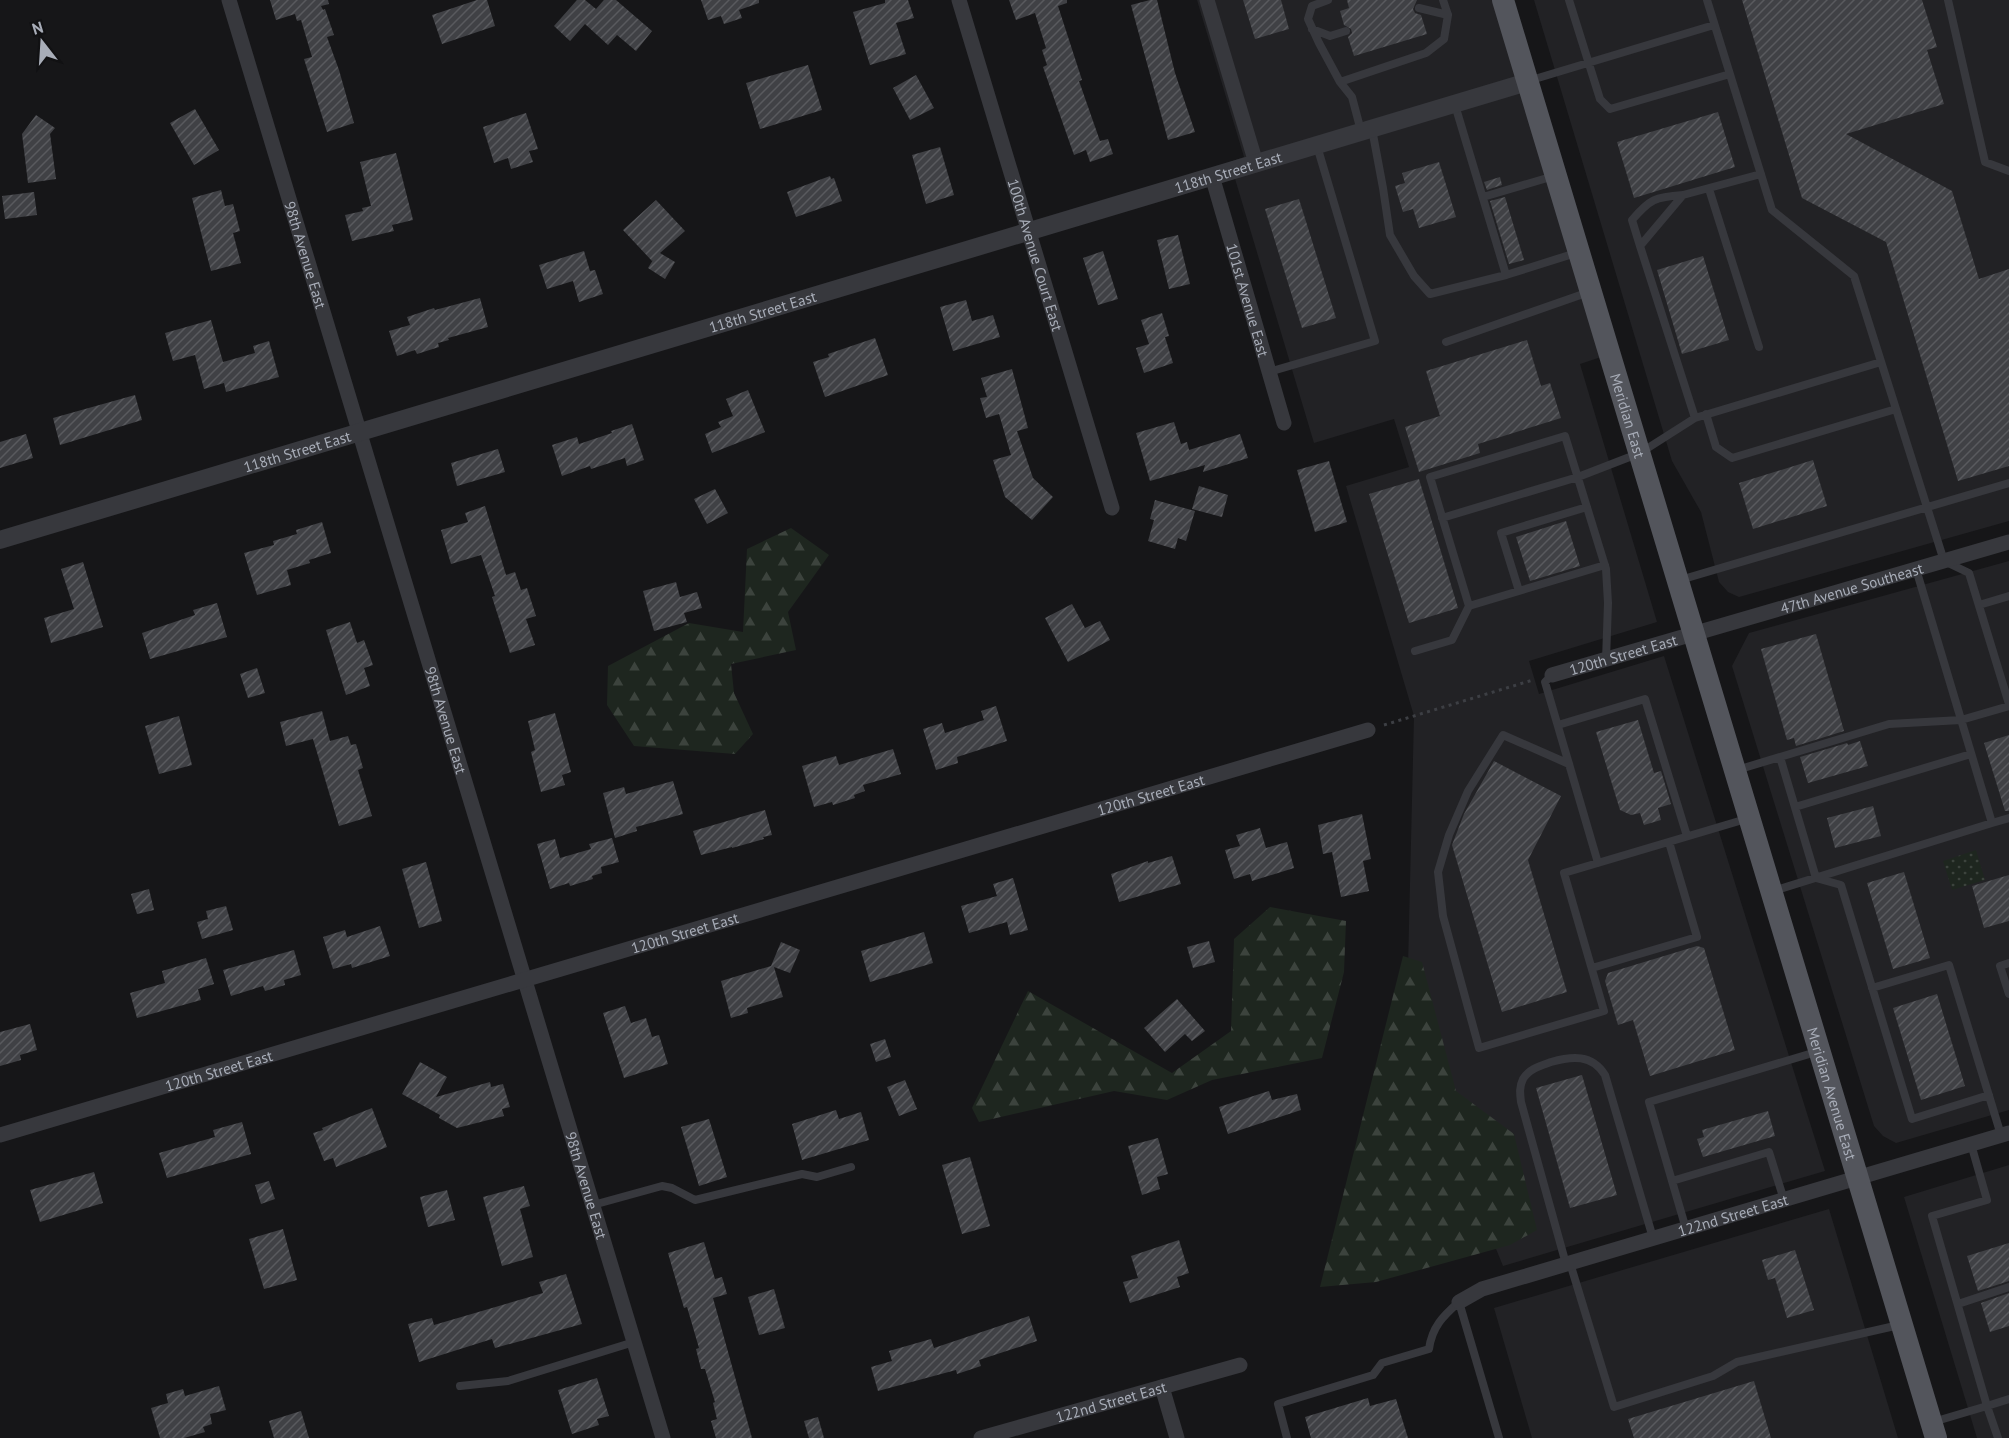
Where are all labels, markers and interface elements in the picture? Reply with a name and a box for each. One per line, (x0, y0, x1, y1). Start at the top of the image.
north arrow (12, 12, 72, 72)
text: N (30, 17, 46, 39)
street label: 118th Street East (1172, 147, 1284, 197)
street label: 100th Avenue Court East (1004, 176, 1068, 333)
street label: 98th Avenue East (281, 199, 331, 311)
street label: 101st Avenue East (1223, 241, 1274, 359)
street label: 118th Street East (706, 286, 818, 336)
street label: Meridian East (1606, 371, 1650, 460)
street label: 118th Street East (241, 426, 353, 476)
street label: 47th Avenue Southeast (1778, 558, 1925, 618)
street label: 120th Street East (1567, 630, 1679, 679)
street label: 98th Avenue East (421, 664, 471, 776)
street label: 120th Street East (1095, 769, 1207, 819)
street label: 120th Street East (629, 907, 741, 957)
street label: Meridian Avenue East (1803, 1025, 1861, 1162)
street label: 120th Street East (163, 1045, 275, 1095)
street label: 98th Avenue East (562, 1129, 612, 1241)
street label: 122nd Street East (1675, 1189, 1790, 1240)
street label: 122nd Street East (1053, 1377, 1168, 1426)

